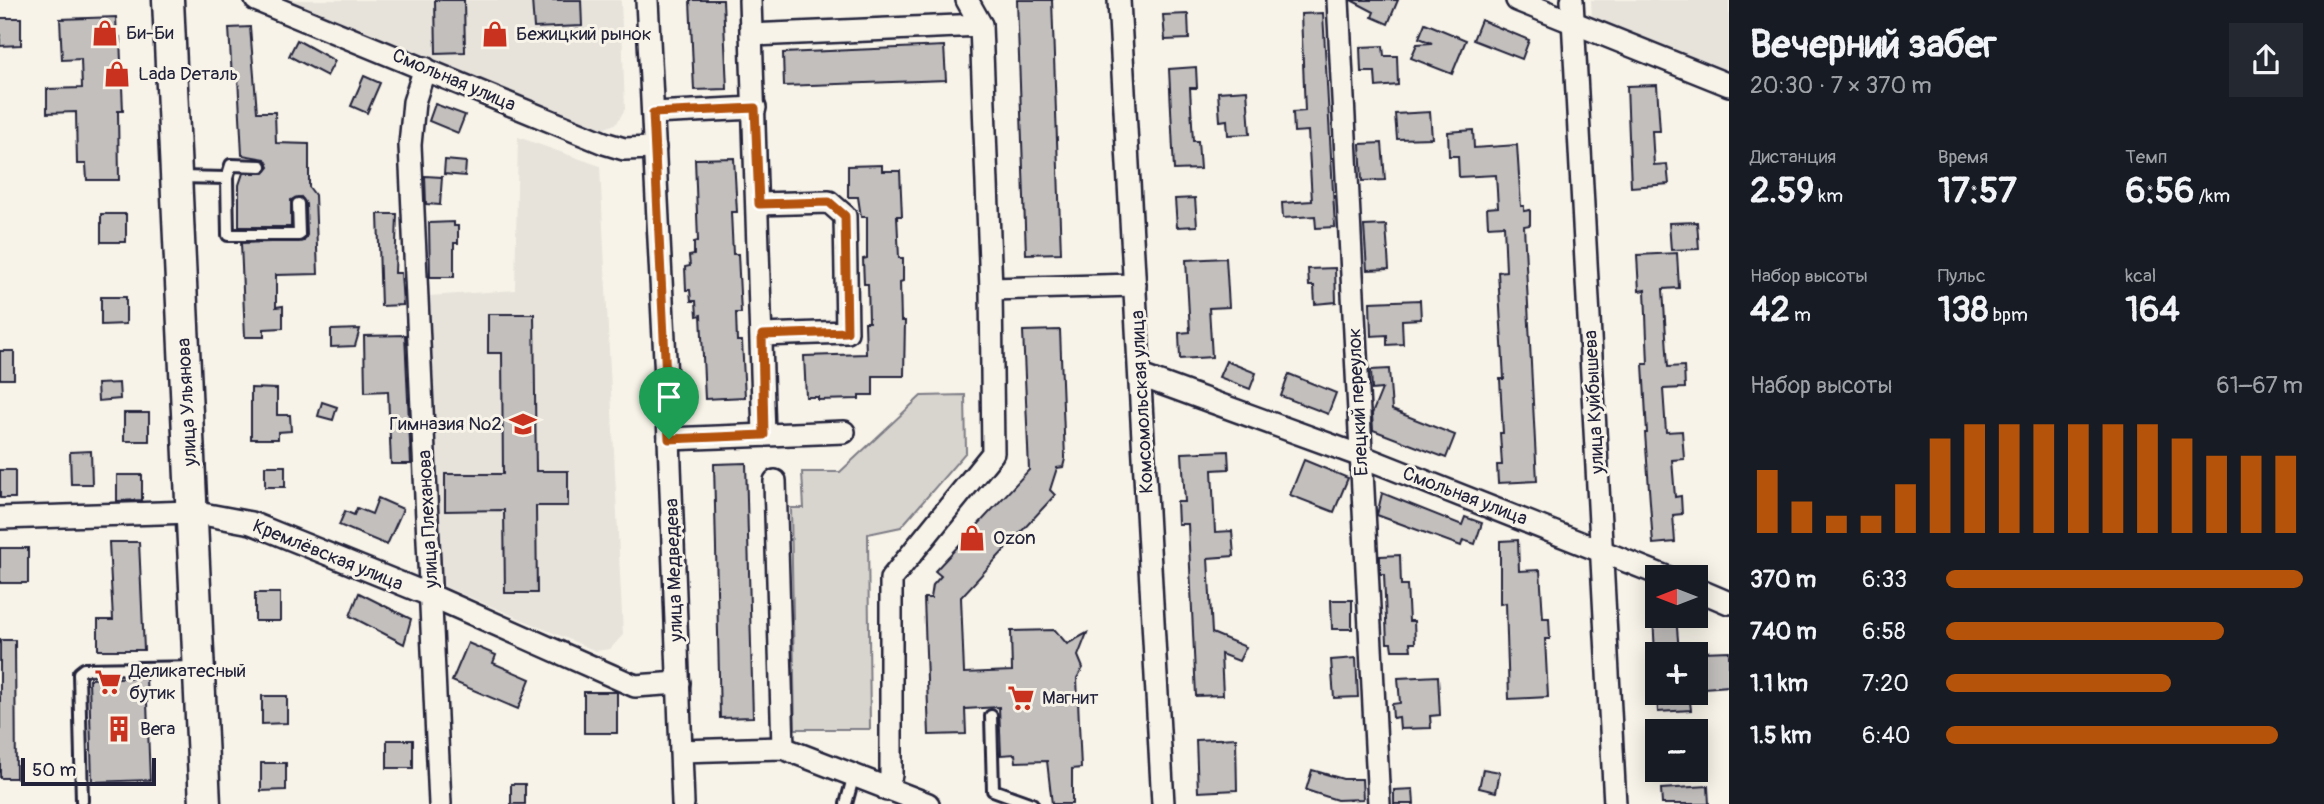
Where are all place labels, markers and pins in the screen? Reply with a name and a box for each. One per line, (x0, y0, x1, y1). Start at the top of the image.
shop icon: Би-Би (90, 18, 120, 48)
shop icon: Бежицкий рынок (480, 19, 510, 49)
place label: Би-Би (126, 21, 174, 45)
place label: Бежицкий рынок (516, 22, 652, 46)
shop icon: Lada Dеталь (102, 59, 132, 89)
place label: Lada Dеталь (138, 62, 238, 86)
pin (639, 367, 699, 439)
school or university icon: Гимназия №2 (508, 409, 538, 439)
place label: Гимназия №2 (389, 412, 502, 436)
shop icon: Ozon (957, 523, 987, 553)
place label: Ozon (993, 526, 1036, 550)
place label: Деликатесный бутик (128, 659, 246, 705)
supermarket icon: Деликатесный бутик (93, 667, 123, 697)
supermarket icon: Магнит (1006, 683, 1036, 713)
place label: Магнит (1042, 686, 1099, 710)
building icon: Вега (104, 714, 134, 744)
place label: Вега (140, 717, 176, 741)

